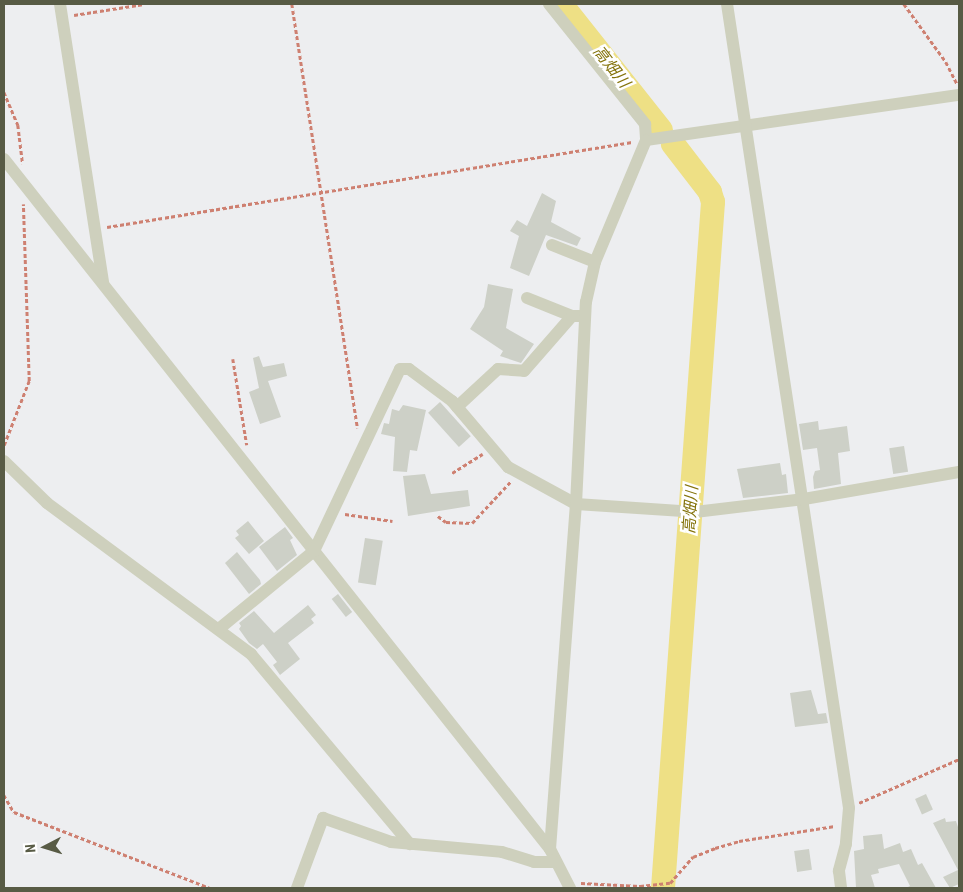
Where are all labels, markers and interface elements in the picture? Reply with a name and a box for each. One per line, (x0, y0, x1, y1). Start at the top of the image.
water label: 高畑川 (589, 42, 633, 92)
water label: 高畑川 (680, 485, 702, 535)
north arrow (20, 822, 70, 872)
text: N (22, 843, 38, 853)

